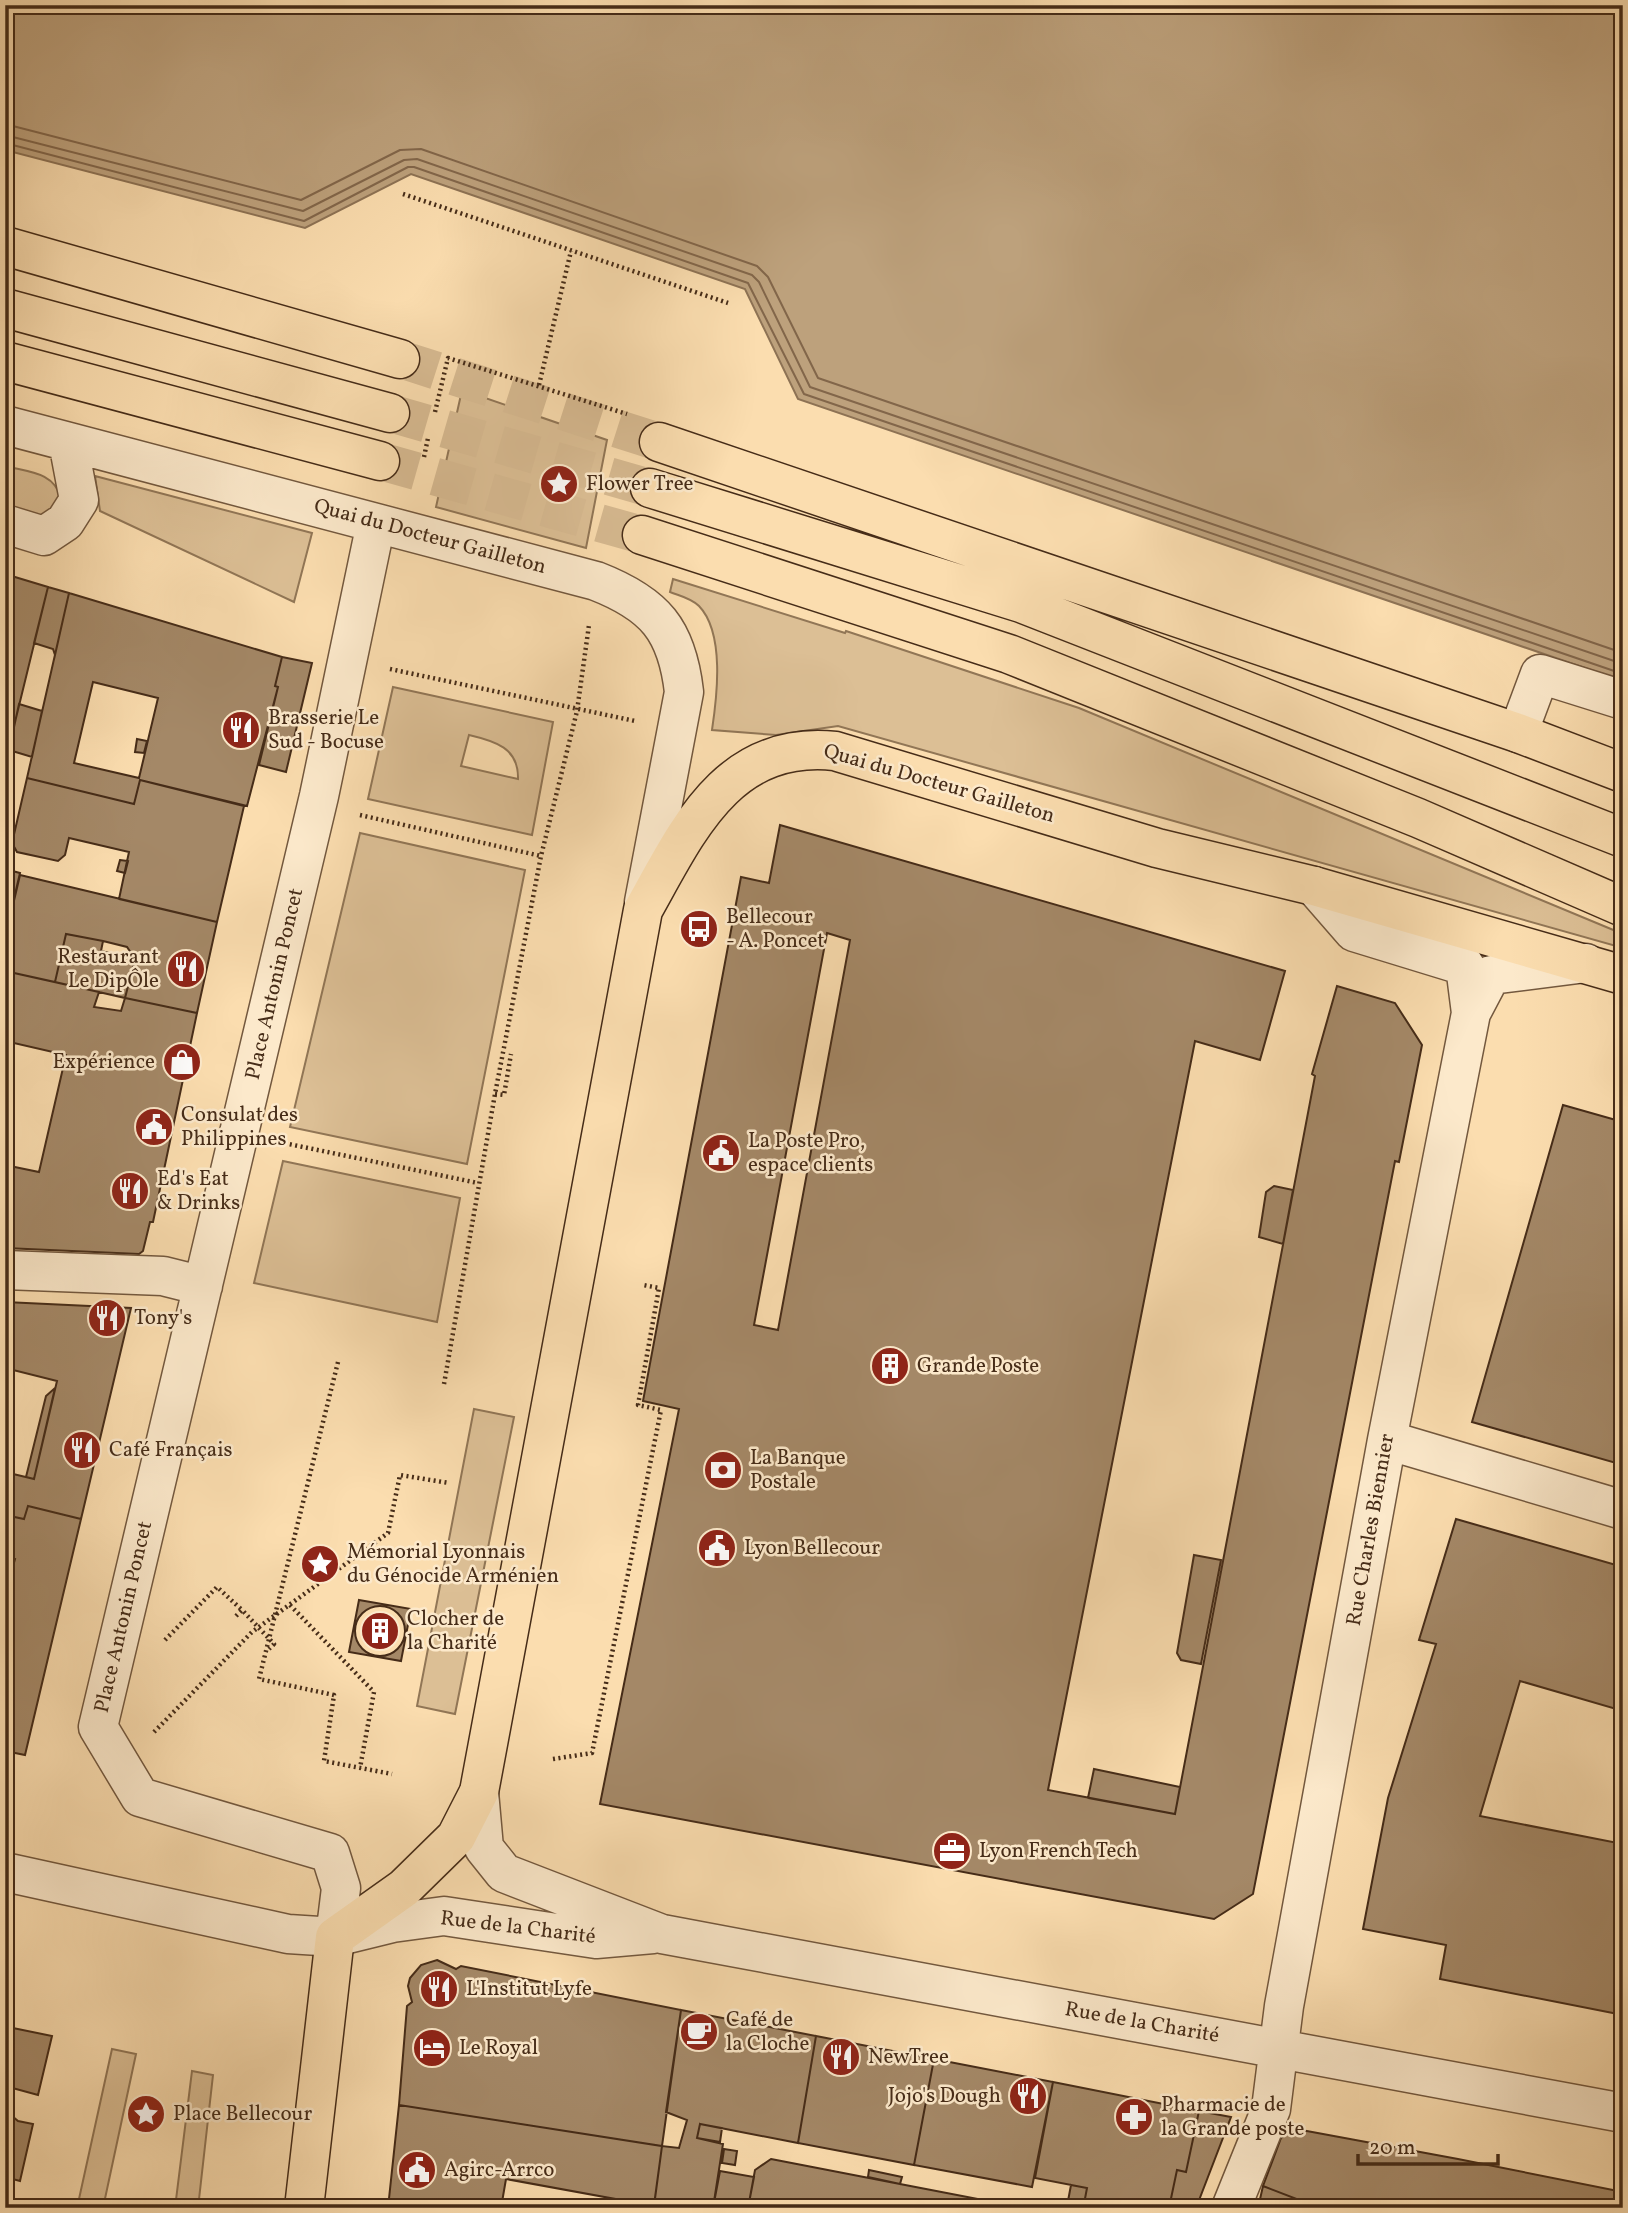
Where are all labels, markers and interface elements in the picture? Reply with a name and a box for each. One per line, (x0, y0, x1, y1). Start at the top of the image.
place icon: Flower Tree (538, 463, 580, 505)
place label: Flower Tree (586, 470, 694, 499)
street label: Quai du Docteur Gailleton (311, 492, 549, 582)
place label: Brasserie Le Sud - Bocuse (268, 704, 384, 757)
restaurant icon: Brasserie Le Sud - Bocuse (220, 709, 262, 751)
street label: Quai du Docteur Gailleton (820, 737, 1058, 831)
street label: Place Antonin Poncet (239, 885, 311, 1083)
place label: Bellecour - A. Poncet (726, 903, 825, 956)
bus stop icon: Bellecour - A. Poncet (678, 908, 720, 950)
place label: Restaurant Le DipÔle (57, 943, 159, 996)
restaurant icon: Restaurant Le DipÔle (165, 948, 207, 990)
shop icon: Expérience (161, 1041, 203, 1083)
place label: Expérience (52, 1048, 155, 1077)
place label: Consulat des Philippines (181, 1101, 298, 1154)
public building icon: Consulat des Philippines (133, 1106, 175, 1148)
place label: La Poste Pro, espace clients (748, 1127, 873, 1180)
public building icon: La Poste Pro, espace clients (700, 1132, 742, 1174)
place label: Ed's Eat & Drinks (157, 1165, 240, 1218)
restaurant icon: Ed's Eat & Drinks (109, 1170, 151, 1212)
restaurant icon: Tony's (86, 1297, 128, 1339)
place label: Tony's (134, 1304, 192, 1333)
building icon: Grande Poste (869, 1345, 911, 1387)
place label: Grande Poste (917, 1352, 1039, 1381)
restaurant icon: Café Français (61, 1429, 103, 1471)
street label: Rue Charles Biennier (1340, 1431, 1402, 1628)
place label: Café Français (109, 1436, 233, 1465)
place label: La Banque Postale (750, 1444, 846, 1497)
bank icon: La Banque Postale (702, 1449, 744, 1491)
street label: Place Antonin Poncet (88, 1518, 160, 1716)
public building icon: Lyon Bellecour (696, 1527, 738, 1569)
place label: Lyon Bellecour (744, 1534, 880, 1563)
place label: Mémorial Lyonnais du Génocide Arménien (347, 1538, 559, 1591)
place icon: Mémorial Lyonnais du Génocide Arménien (299, 1543, 341, 1585)
place label: Clocher de la Charité (407, 1605, 504, 1658)
building icon: Clocher de la Charité (359, 1610, 401, 1652)
office icon: Lyon French Tech (931, 1830, 973, 1872)
place label: Lyon French Tech (979, 1837, 1138, 1866)
street label: Rue de la Charité (439, 1904, 597, 1952)
restaurant icon: L'Institut Lyfe (418, 1968, 460, 2010)
place label: L'Institut Lyfe (466, 1975, 592, 2004)
street label: Rue de la Charité (1063, 1995, 1221, 2051)
place label: Café de la Cloche (726, 2006, 809, 2059)
cafe icon: Café de la Cloche (678, 2011, 720, 2053)
hotel icon: Le Royal (411, 2027, 453, 2069)
place label: Le Royal (459, 2034, 538, 2063)
restaurant icon: NewTree (820, 2036, 862, 2078)
place label: NewTree (868, 2043, 949, 2072)
restaurant icon: Jojo's Dough (1007, 2075, 1049, 2117)
place label: Jojo's Dough (888, 2082, 1001, 2111)
place label: Pharmacie de la Grande poste (1161, 2091, 1304, 2144)
place icon: Place Bellecour (125, 2093, 167, 2135)
pharmacy icon: Pharmacie de la Grande poste (1113, 2096, 1155, 2138)
place label: Place Bellecour (173, 2100, 312, 2129)
scale bar (1358, 2122, 1498, 2166)
text: 20 m (1369, 2134, 1415, 2163)
public building icon: Agirc-Arrco (396, 2149, 438, 2191)
place label: Agirc-Arrco (444, 2156, 555, 2185)

